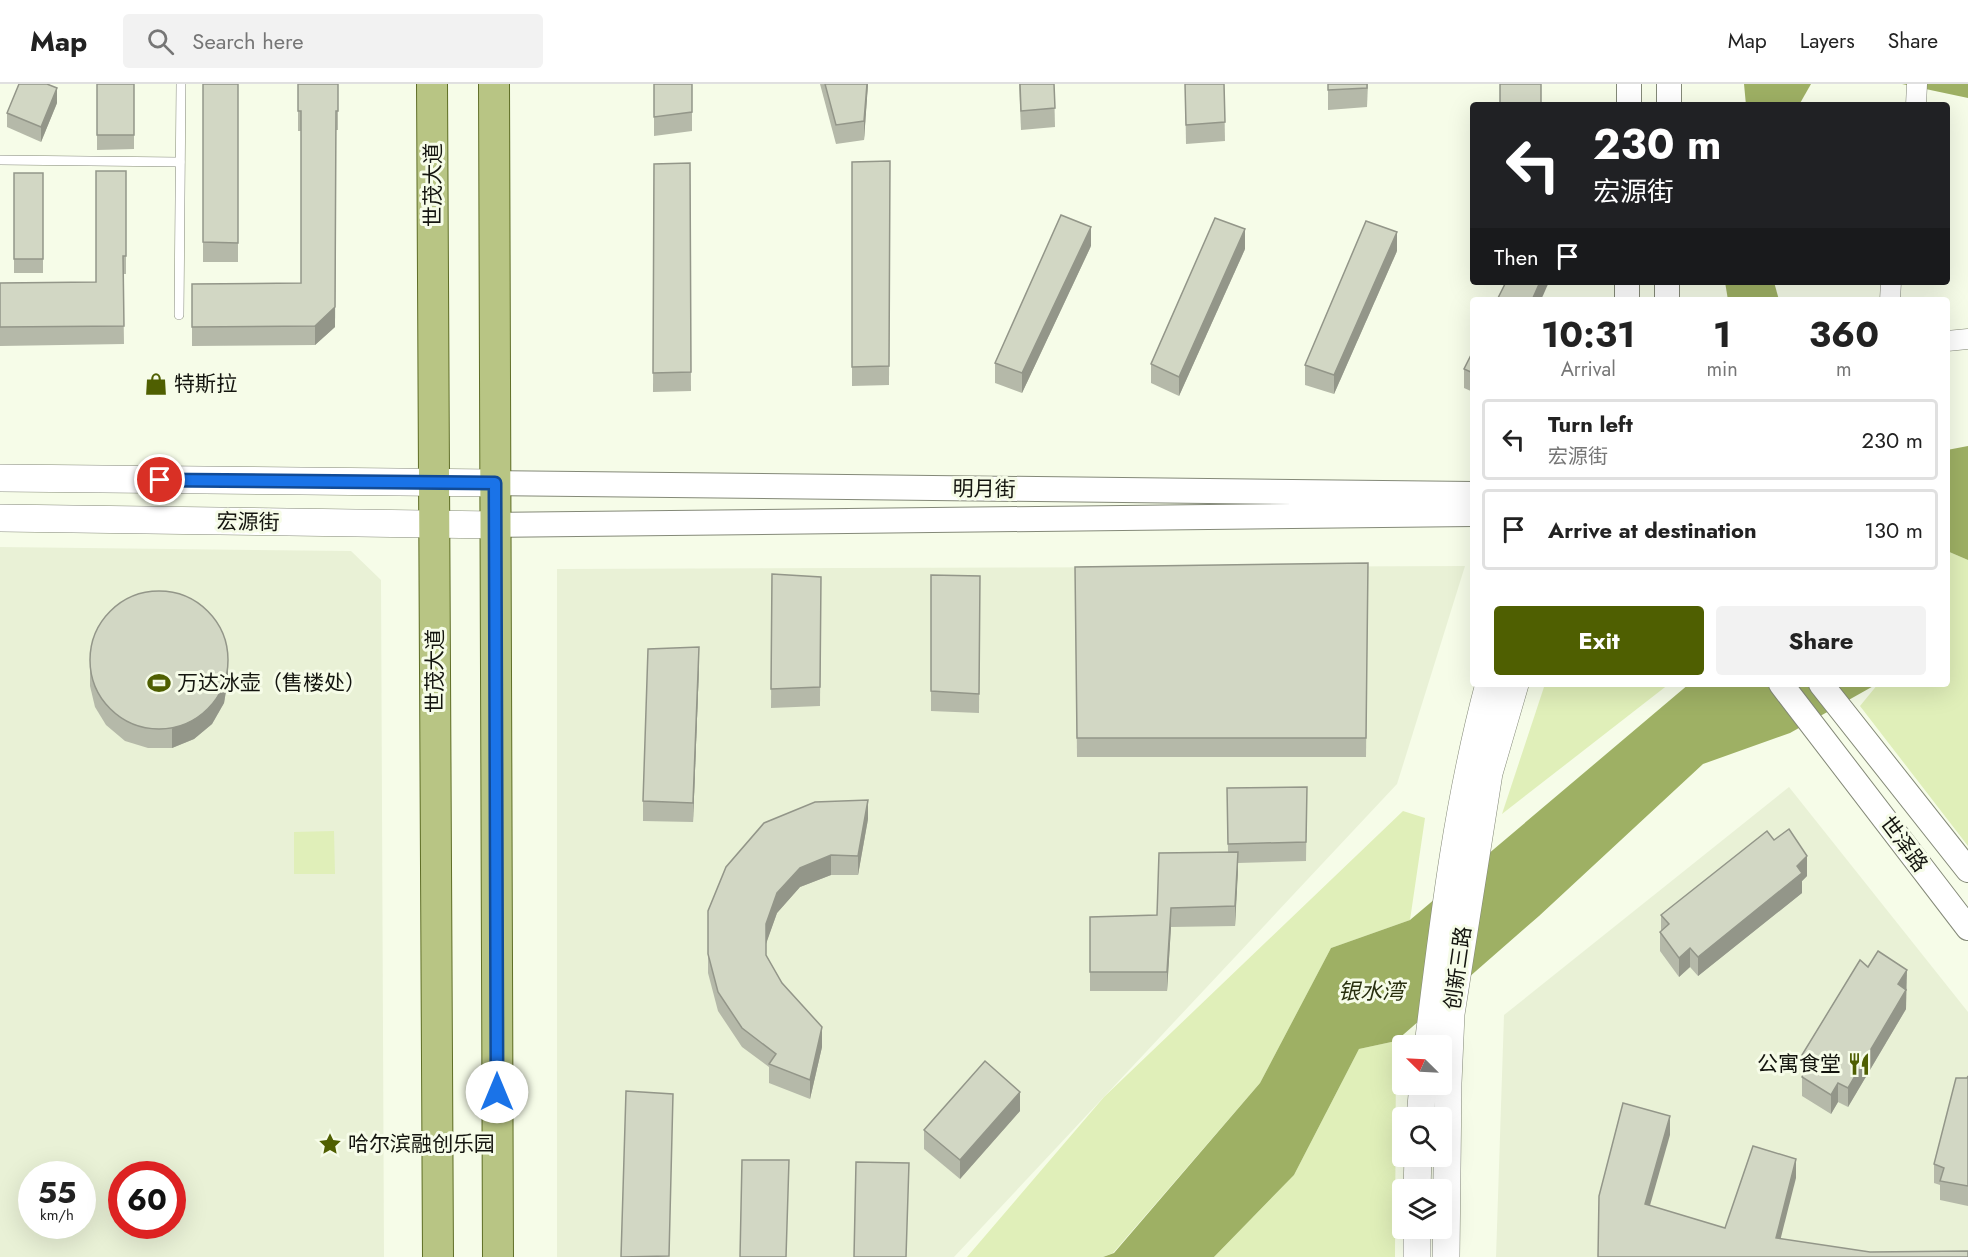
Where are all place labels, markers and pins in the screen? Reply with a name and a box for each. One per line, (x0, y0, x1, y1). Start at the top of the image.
place label: 特斯拉 (174, 369, 237, 399)
shop icon: 特斯拉 (143, 371, 169, 397)
pin (134, 454, 185, 505)
place label: 万达冰壶（售楼处） (177, 668, 366, 698)
sports icon: 万达冰壶（售楼处） (146, 670, 172, 696)
place label: 公寓食堂 (1757, 1049, 1841, 1079)
restaurant icon: 公寓食堂 (1846, 1051, 1872, 1077)
place label: 哈尔滨融创乐园 (348, 1129, 495, 1159)
place icon: 哈尔滨融创乐园 (317, 1131, 343, 1157)

